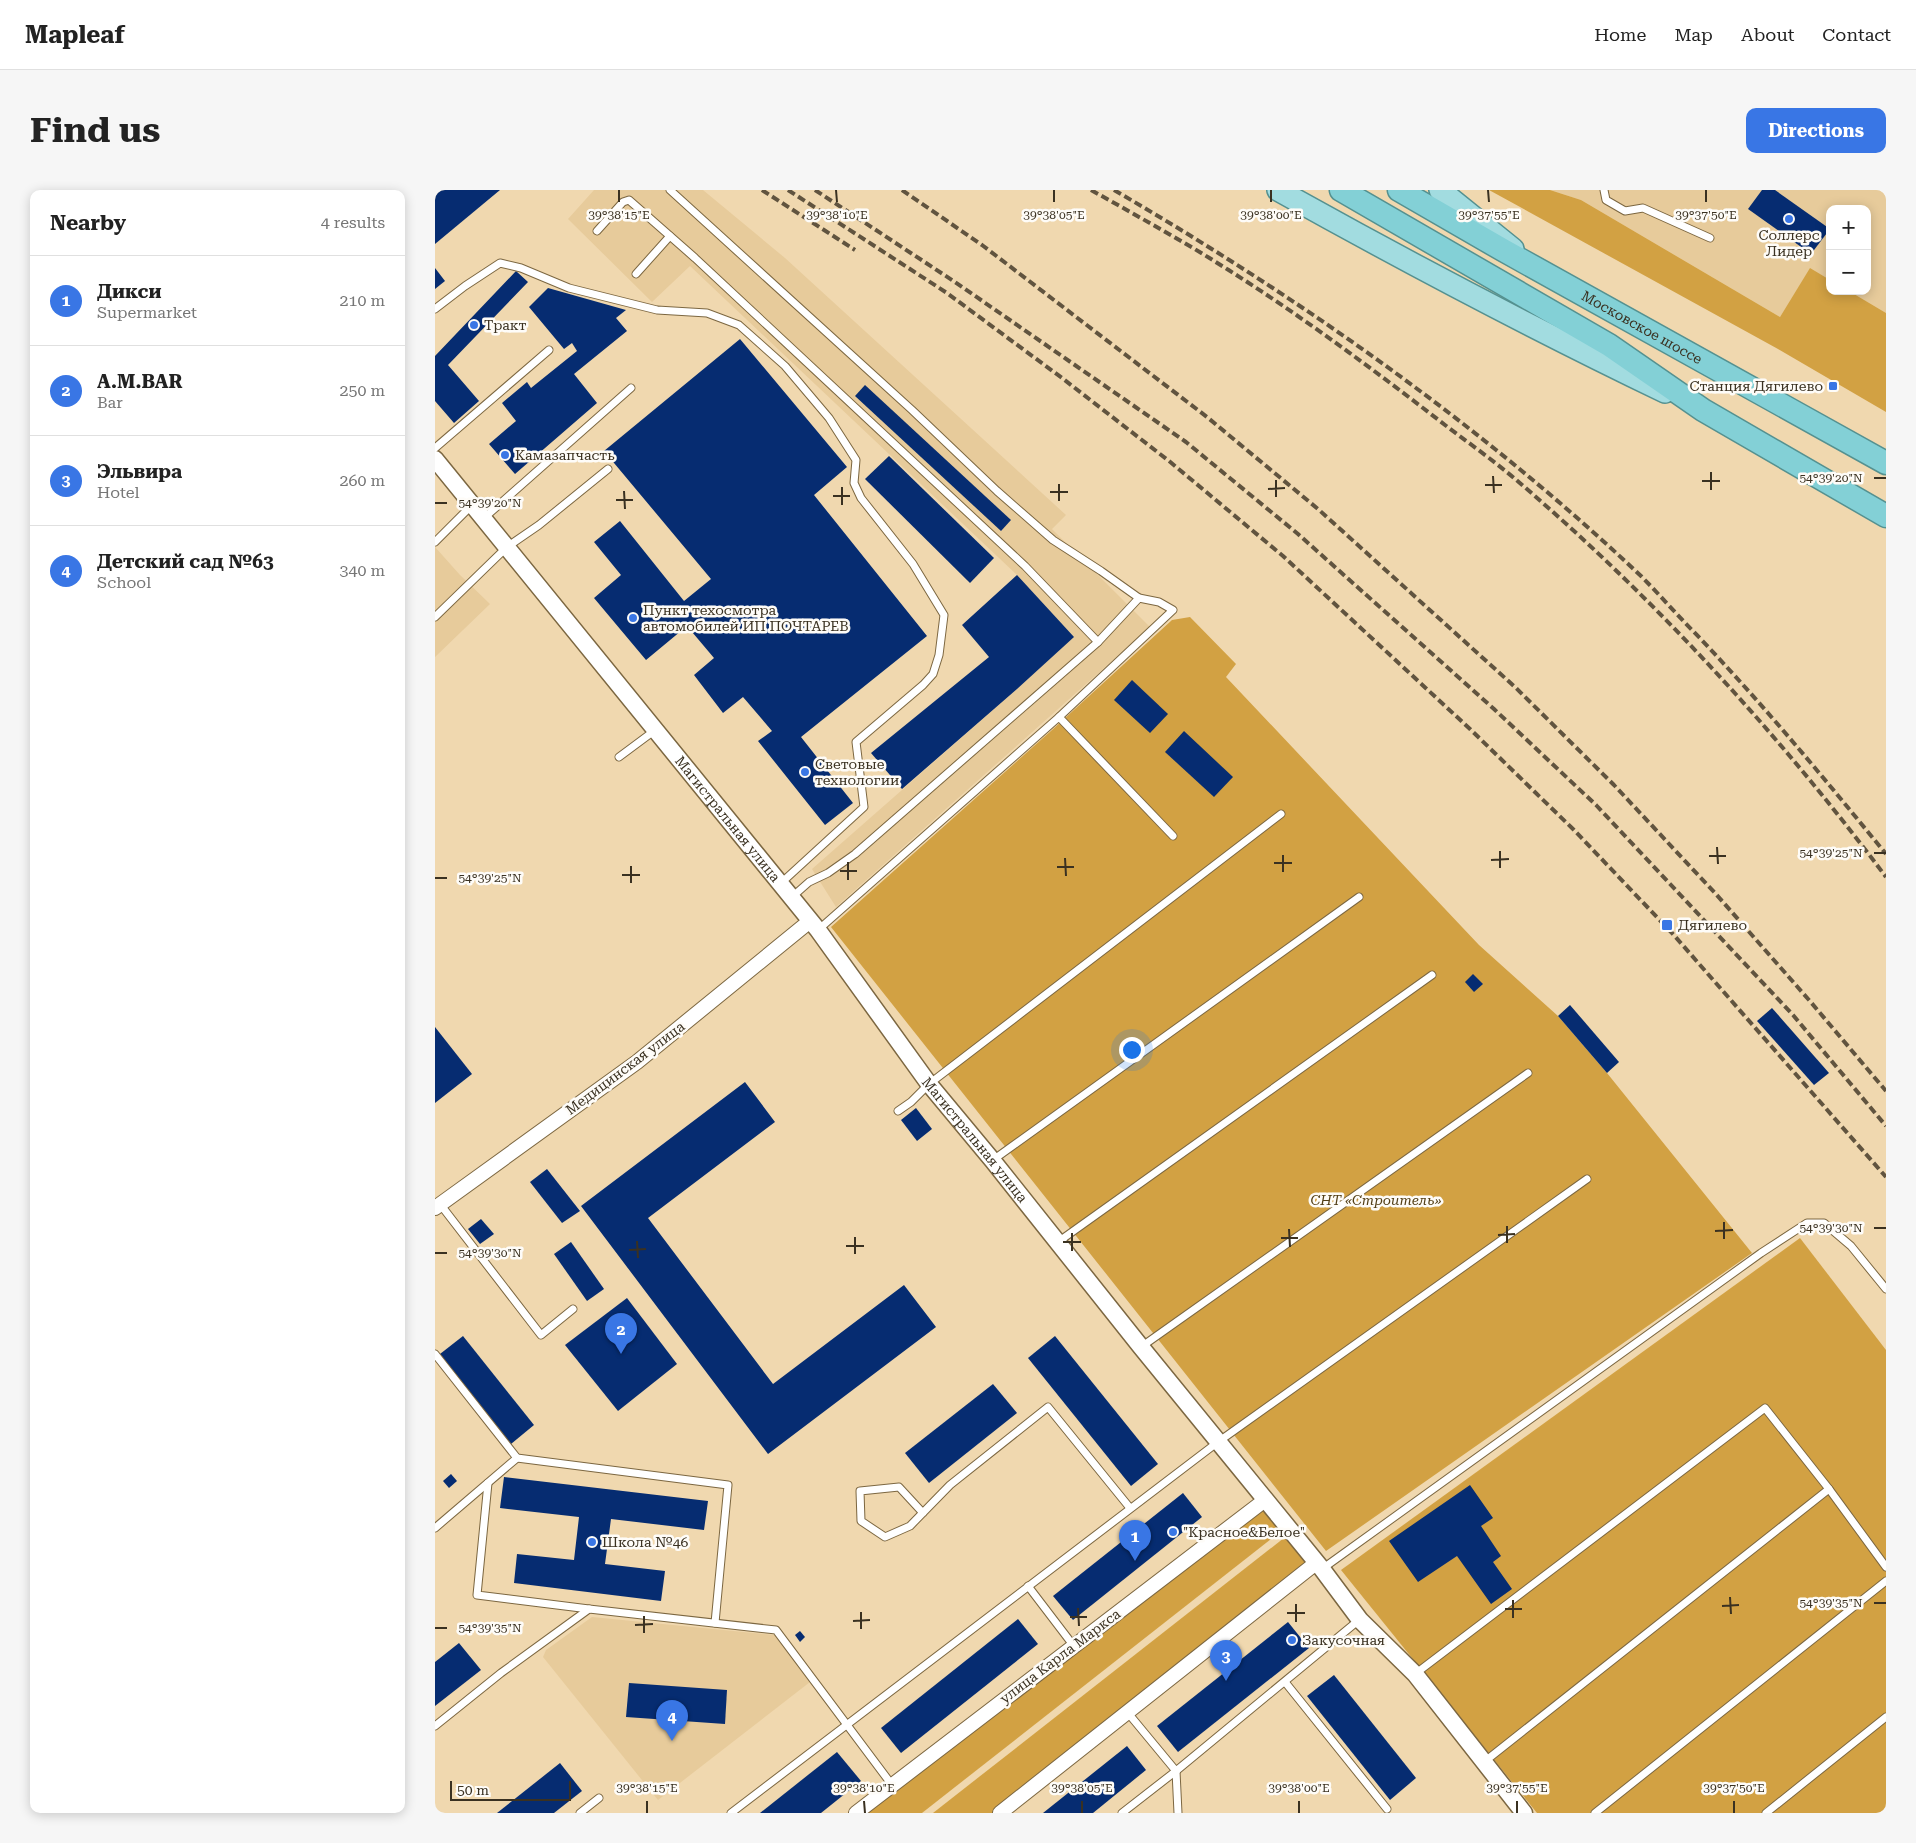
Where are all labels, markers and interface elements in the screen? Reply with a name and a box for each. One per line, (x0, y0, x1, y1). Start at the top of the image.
text: Mapleaf (25, 21, 125, 49)
text: Home (1594, 24, 1646, 45)
text: Map (1674, 24, 1713, 45)
text: About (1741, 24, 1794, 45)
text: Contact (1822, 24, 1891, 45)
button: Directions (1746, 108, 1886, 153)
text: Find us (30, 110, 160, 151)
map controls (1826, 205, 1871, 295)
button: + (1826, 205, 1871, 250)
text: 39°38'15"E (588, 208, 650, 222)
text: 39°38'10"E (806, 208, 868, 222)
text: 39°38'05"E (1023, 208, 1085, 222)
text: 39°38'00"E (1240, 208, 1302, 222)
text: 39°37'55"E (1458, 208, 1520, 222)
text: 39°37'50"E (1675, 208, 1737, 222)
text: Nearby (50, 211, 126, 235)
text: 4 results (321, 213, 385, 232)
marker: Соллерс Лидер (1783, 213, 1795, 225)
place label: Соллерс Лидер (1758, 227, 1820, 259)
button: − (1826, 250, 1871, 295)
text: Дикси (97, 280, 162, 303)
street label: Московское шоссе (1579, 287, 1705, 367)
text: 1 (62, 291, 70, 310)
text: 210 m (339, 291, 385, 310)
text: Supermarket (97, 303, 197, 322)
place label: Тракт (484, 317, 526, 333)
marker: Тракт (468, 319, 480, 331)
text: А.М.BAR (97, 370, 183, 393)
place label: Станция Дягилево (1690, 378, 1823, 394)
marker: Станция Дягилево (1827, 380, 1839, 392)
text: 2 (62, 381, 70, 400)
text: 250 m (339, 381, 385, 400)
text: Bar (97, 393, 123, 412)
place label: Камазапчасть (515, 447, 615, 463)
marker: Камазапчасть (499, 449, 511, 461)
text: Эльвира (97, 460, 182, 483)
text: 3 (62, 471, 70, 490)
text: 260 m (339, 471, 385, 490)
text: 54°39'20"N (1799, 471, 1863, 485)
text: Hotel (97, 483, 139, 502)
text: 54°39'20"N (458, 496, 522, 510)
text: Детский сад №63 (97, 550, 274, 573)
text: 4 (62, 561, 70, 580)
text: 340 m (339, 561, 385, 580)
text: School (97, 573, 151, 592)
place label: Пункт техосмотра автомобилей ИП ПОЧТАРЕВ (643, 602, 849, 634)
marker: Пункт техосмотра автомобилей ИП ПОЧТАРЕВ (627, 612, 639, 624)
street label: Магистральная улица (672, 753, 784, 885)
place label: Световые технологии (815, 756, 899, 788)
marker: Световые технологии (799, 766, 811, 778)
text: 54°39'25"N (1799, 846, 1863, 860)
text: 54°39'25"N (458, 871, 522, 885)
place label: Дягилево (1678, 917, 1747, 933)
marker: Дягилево (1660, 918, 1674, 932)
street label: Медицинская улица (562, 1018, 688, 1118)
your location (1119, 1037, 1145, 1063)
street label: Магистральная улица (919, 1074, 1031, 1206)
park label: СНТ «Строитель» (1310, 1192, 1442, 1208)
text: 54°39'30"N (1799, 1221, 1863, 1235)
text: 54°39'30"N (458, 1246, 522, 1260)
pin: 2 (605, 1313, 637, 1354)
pin: 1 (1119, 1520, 1151, 1561)
place label: "Красное&Белое" (1183, 1524, 1305, 1540)
marker: "Красное&Белое" (1167, 1526, 1179, 1538)
place label: Школа №46 (602, 1534, 689, 1550)
marker: Школа №46 (586, 1536, 598, 1548)
text: 54°39'35"N (1799, 1596, 1863, 1610)
street label: улица Карла Маркса (997, 1605, 1124, 1707)
text: 54°39'35"N (458, 1621, 522, 1635)
place label: Закусочная (1302, 1632, 1385, 1648)
marker: Закусочная (1286, 1634, 1298, 1646)
pin: 3 (1210, 1640, 1242, 1681)
pin: 4 (656, 1700, 688, 1741)
scale bar (450, 1778, 571, 1801)
text: 39°38'15"E (616, 1781, 678, 1795)
text: 39°38'10"E (833, 1781, 895, 1795)
text: 39°38'05"E (1051, 1781, 1113, 1795)
text: 39°38'00"E (1268, 1781, 1330, 1795)
text: 39°37'55"E (1486, 1781, 1548, 1795)
text: 39°37'50"E (1703, 1781, 1765, 1795)
text: 50 m (457, 1782, 489, 1798)

